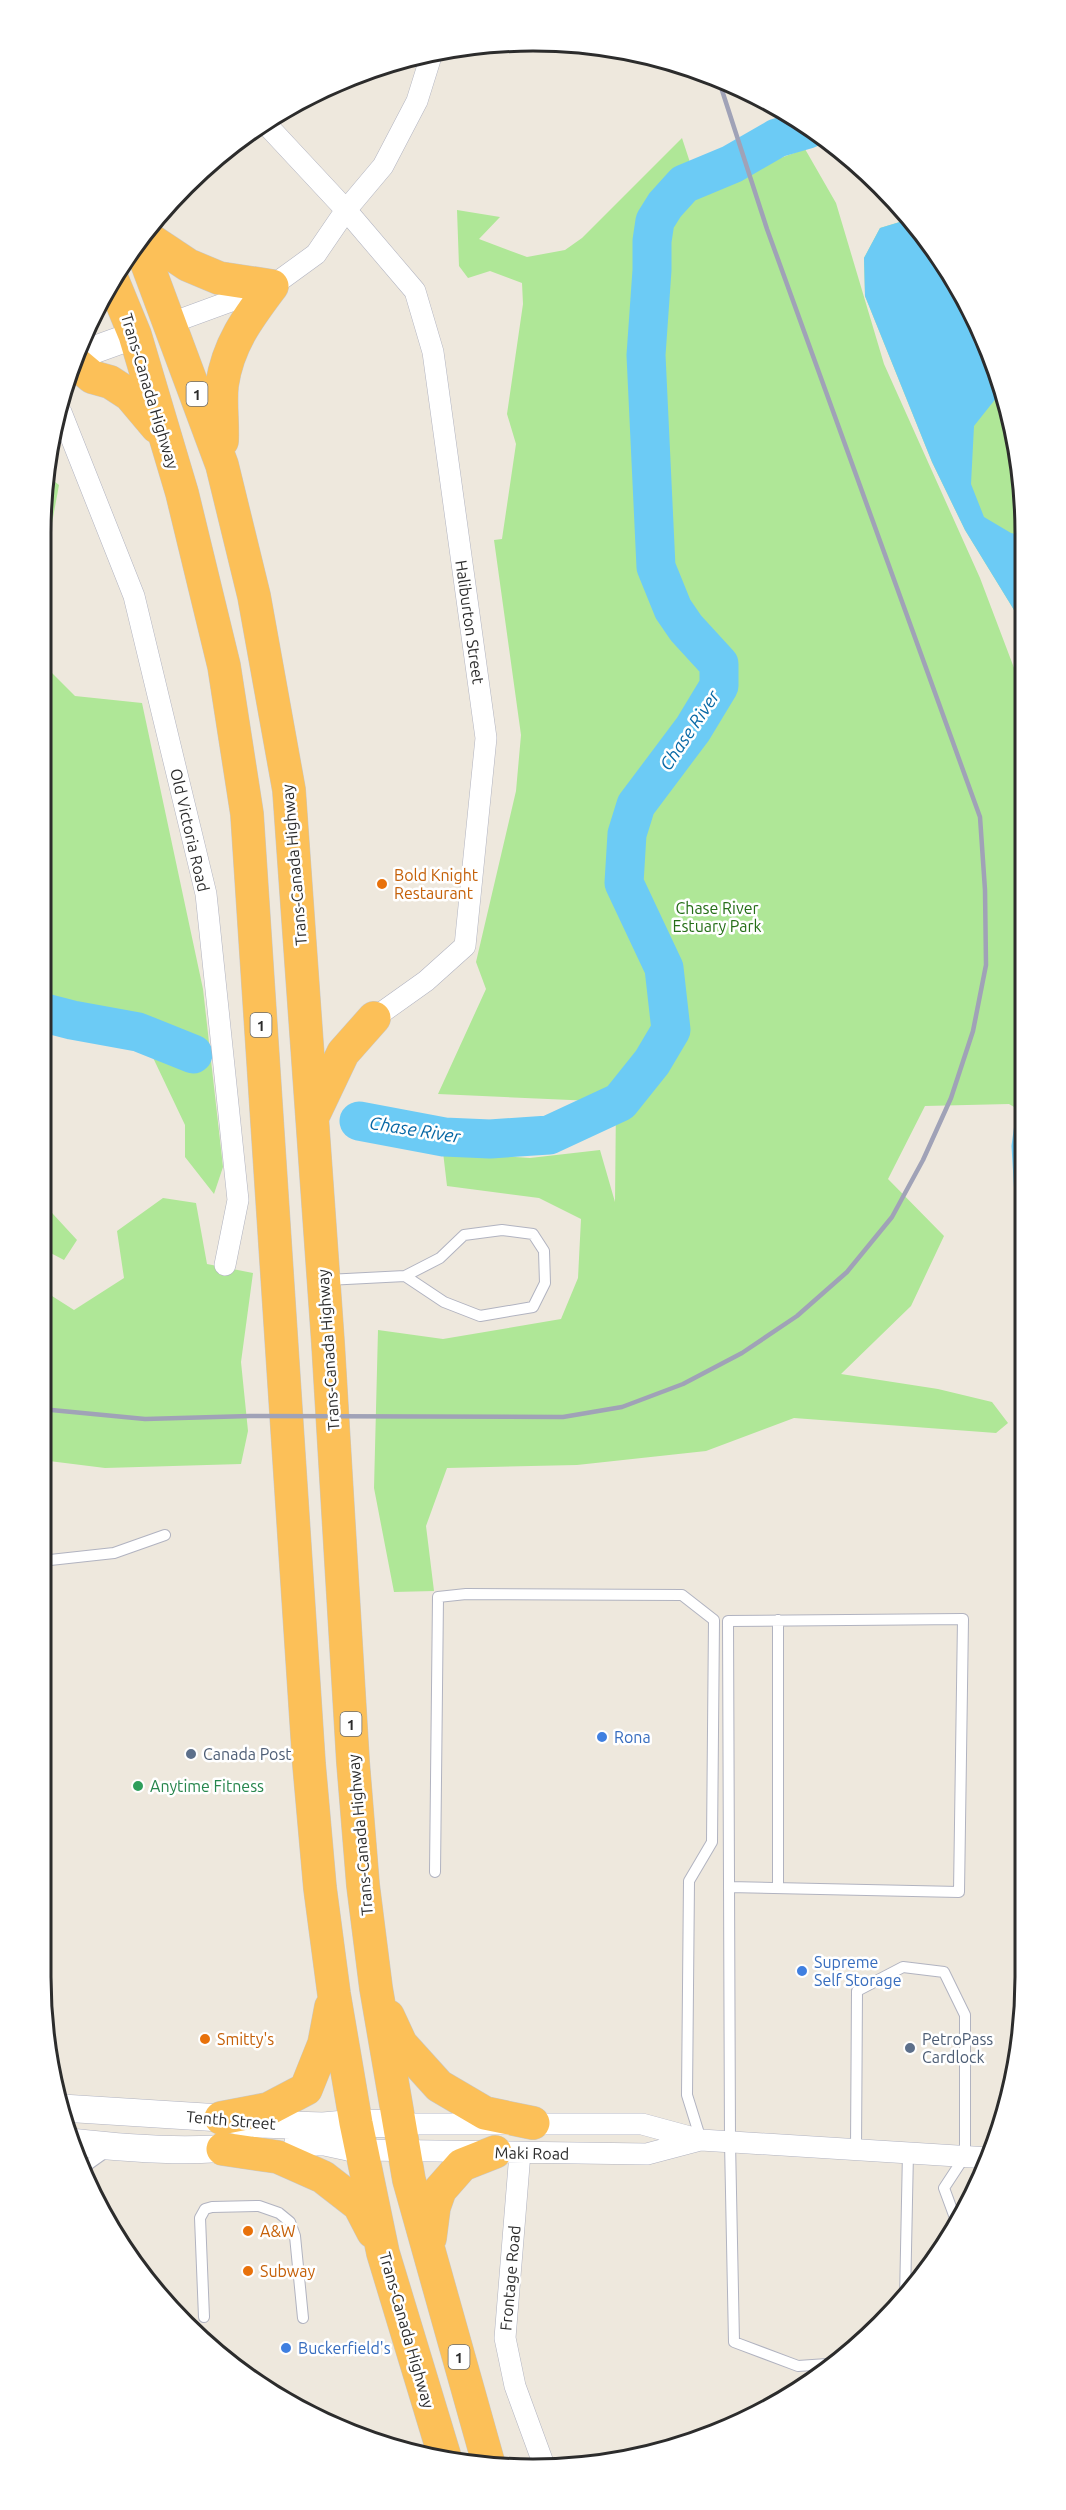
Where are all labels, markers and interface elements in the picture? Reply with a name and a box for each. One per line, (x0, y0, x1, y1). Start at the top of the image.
street label: Trans-Canada Highway (118, 311, 182, 471)
road number: 1 (186, 382, 208, 406)
street label: Haliburton Street (452, 559, 488, 686)
water label: Chase River (655, 685, 724, 774)
street label: Old Victoria Road (167, 767, 213, 893)
street label: Trans-Canada Highway (278, 783, 310, 946)
place label: Bold Knight Restaurant (394, 866, 479, 902)
marker: Bold Knight Restaurant (375, 877, 389, 891)
park label: Chase River Estuary Park (672, 899, 762, 935)
road number: 1 (250, 1013, 272, 1037)
water label: Chase River (368, 1112, 463, 1146)
street label: Trans-Canada Highway (313, 1268, 343, 1431)
road number: 1 (340, 1712, 362, 1736)
place label: Rona (614, 1728, 651, 1746)
marker: Rona (595, 1730, 609, 1744)
place label: Canada Post (203, 1745, 292, 1763)
marker: Canada Post (184, 1747, 198, 1761)
street label: Trans-Canada Highway (344, 1753, 376, 1916)
place label: Anytime Fitness (150, 1777, 264, 1795)
marker: Anytime Fitness (131, 1779, 145, 1793)
place label: Supreme Self Storage (814, 1953, 901, 1989)
marker: Supreme Self Storage (795, 1964, 809, 1978)
place label: Smitty's (217, 2030, 274, 2048)
place label: PetroPass Cardlock (922, 2030, 993, 2066)
marker: Smitty's (198, 2032, 212, 2046)
marker: PetroPass Cardlock (903, 2041, 917, 2055)
street label: Tenth Street (185, 2107, 277, 2133)
street label: Maki Road (495, 2143, 569, 2163)
place label: A&W (260, 2222, 296, 2240)
marker: A&W (241, 2224, 255, 2238)
street label: Frontage Road (496, 2225, 524, 2331)
street label: Trans-Canada Highway (376, 2250, 438, 2410)
place label: Subway (260, 2262, 315, 2280)
marker: Subway (241, 2264, 255, 2278)
place label: Buckerfield's (298, 2339, 391, 2357)
marker: Buckerfield's (279, 2341, 293, 2355)
road number: 1 (448, 2345, 470, 2369)

